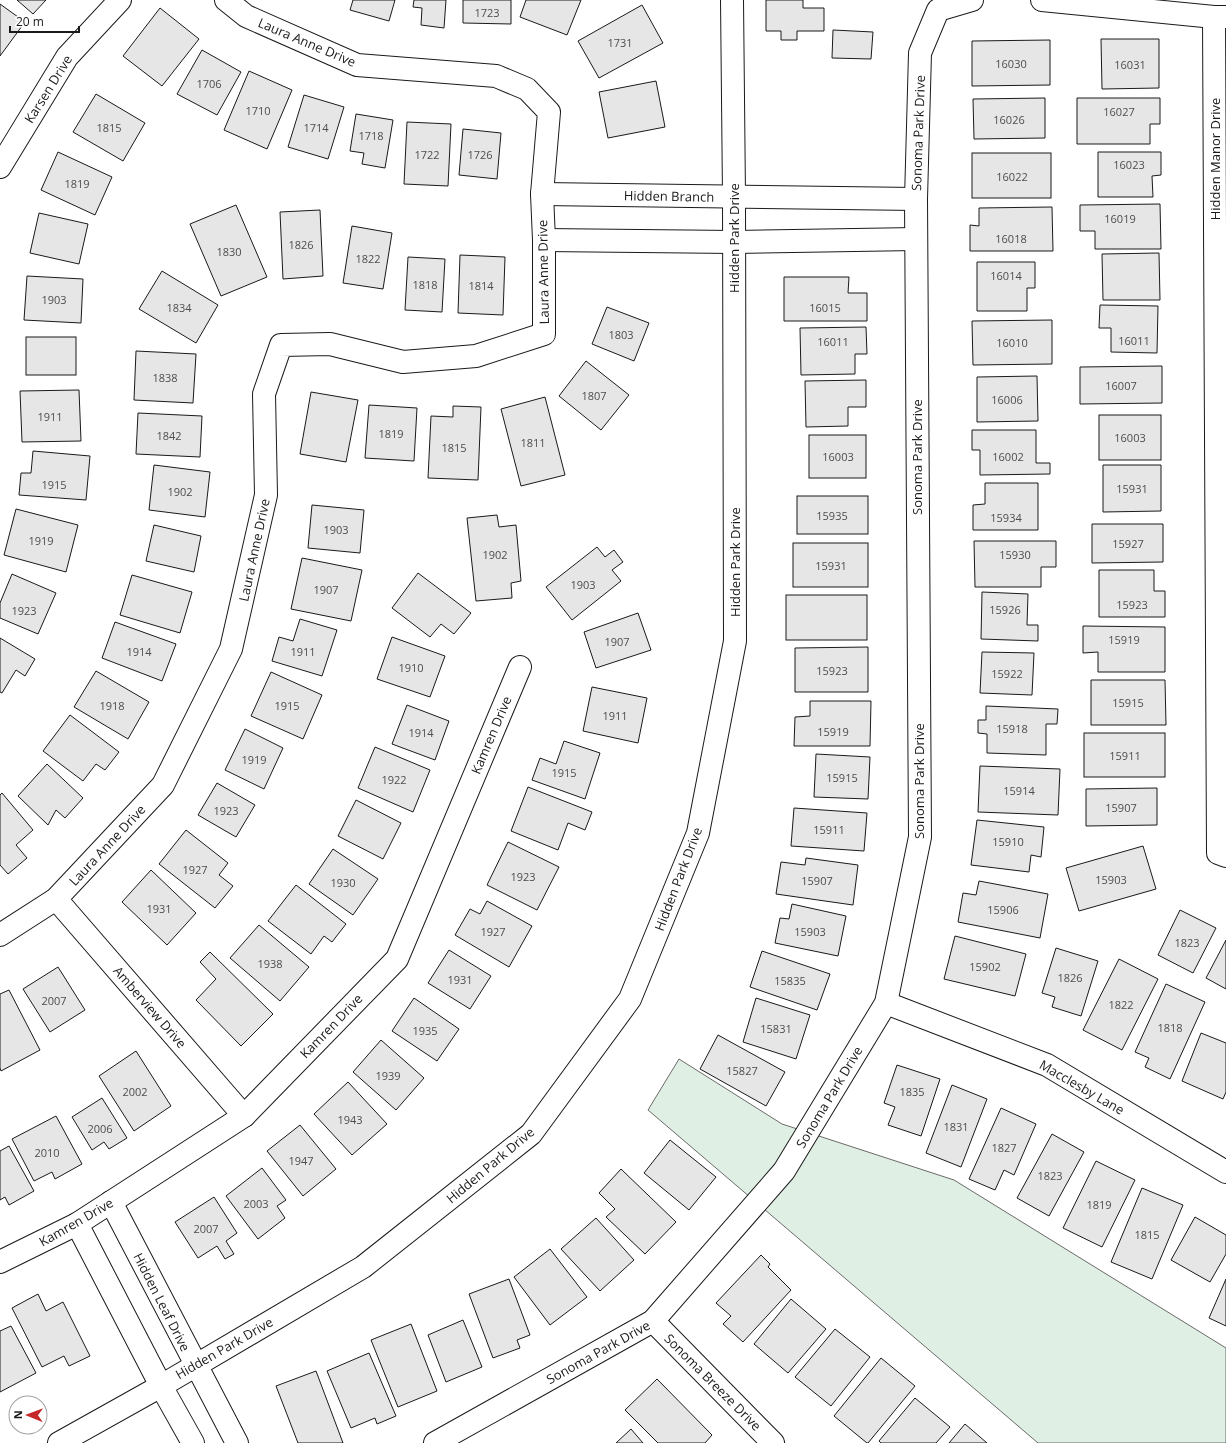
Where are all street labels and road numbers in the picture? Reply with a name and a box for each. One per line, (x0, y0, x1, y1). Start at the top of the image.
street label: Laura Anne Drive (255, 13, 359, 71)
street label: Karsen Drive (20, 52, 76, 126)
street label: Sonoma Park Drive (907, 75, 929, 191)
street label: Hidden Manor Drive (1206, 98, 1224, 220)
street label: Hidden Park Drive (725, 183, 743, 293)
street label: Hidden Branch (624, 186, 714, 206)
street label: Laura Anne Drive (533, 220, 553, 324)
street label: Sonoma Park Drive (908, 399, 926, 515)
street label: Laura Anne Drive (234, 497, 274, 603)
street label: Hidden Park Drive (726, 507, 744, 617)
street label: Kamren Drive (466, 693, 516, 777)
street label: Sonoma Park Drive (910, 723, 928, 839)
street label: Laura Anne Drive (65, 801, 149, 889)
street label: Hidden Park Drive (650, 825, 706, 933)
street label: Amberview Drive (109, 962, 191, 1052)
street label: Kamren Drive (296, 990, 366, 1062)
street label: Sonoma Park Drive (791, 1043, 867, 1151)
street label: Macclesby Lane (1036, 1055, 1128, 1119)
street label: Hidden Park Drive (442, 1123, 538, 1207)
street label: Kamren Drive (36, 1193, 116, 1251)
street label: Hidden Leaf Drive (129, 1250, 195, 1354)
street label: Hidden Park Drive (172, 1313, 276, 1383)
street label: Sonoma Park Drive (543, 1316, 653, 1388)
street label: Sonoma Breeze Drive (661, 1330, 765, 1434)

